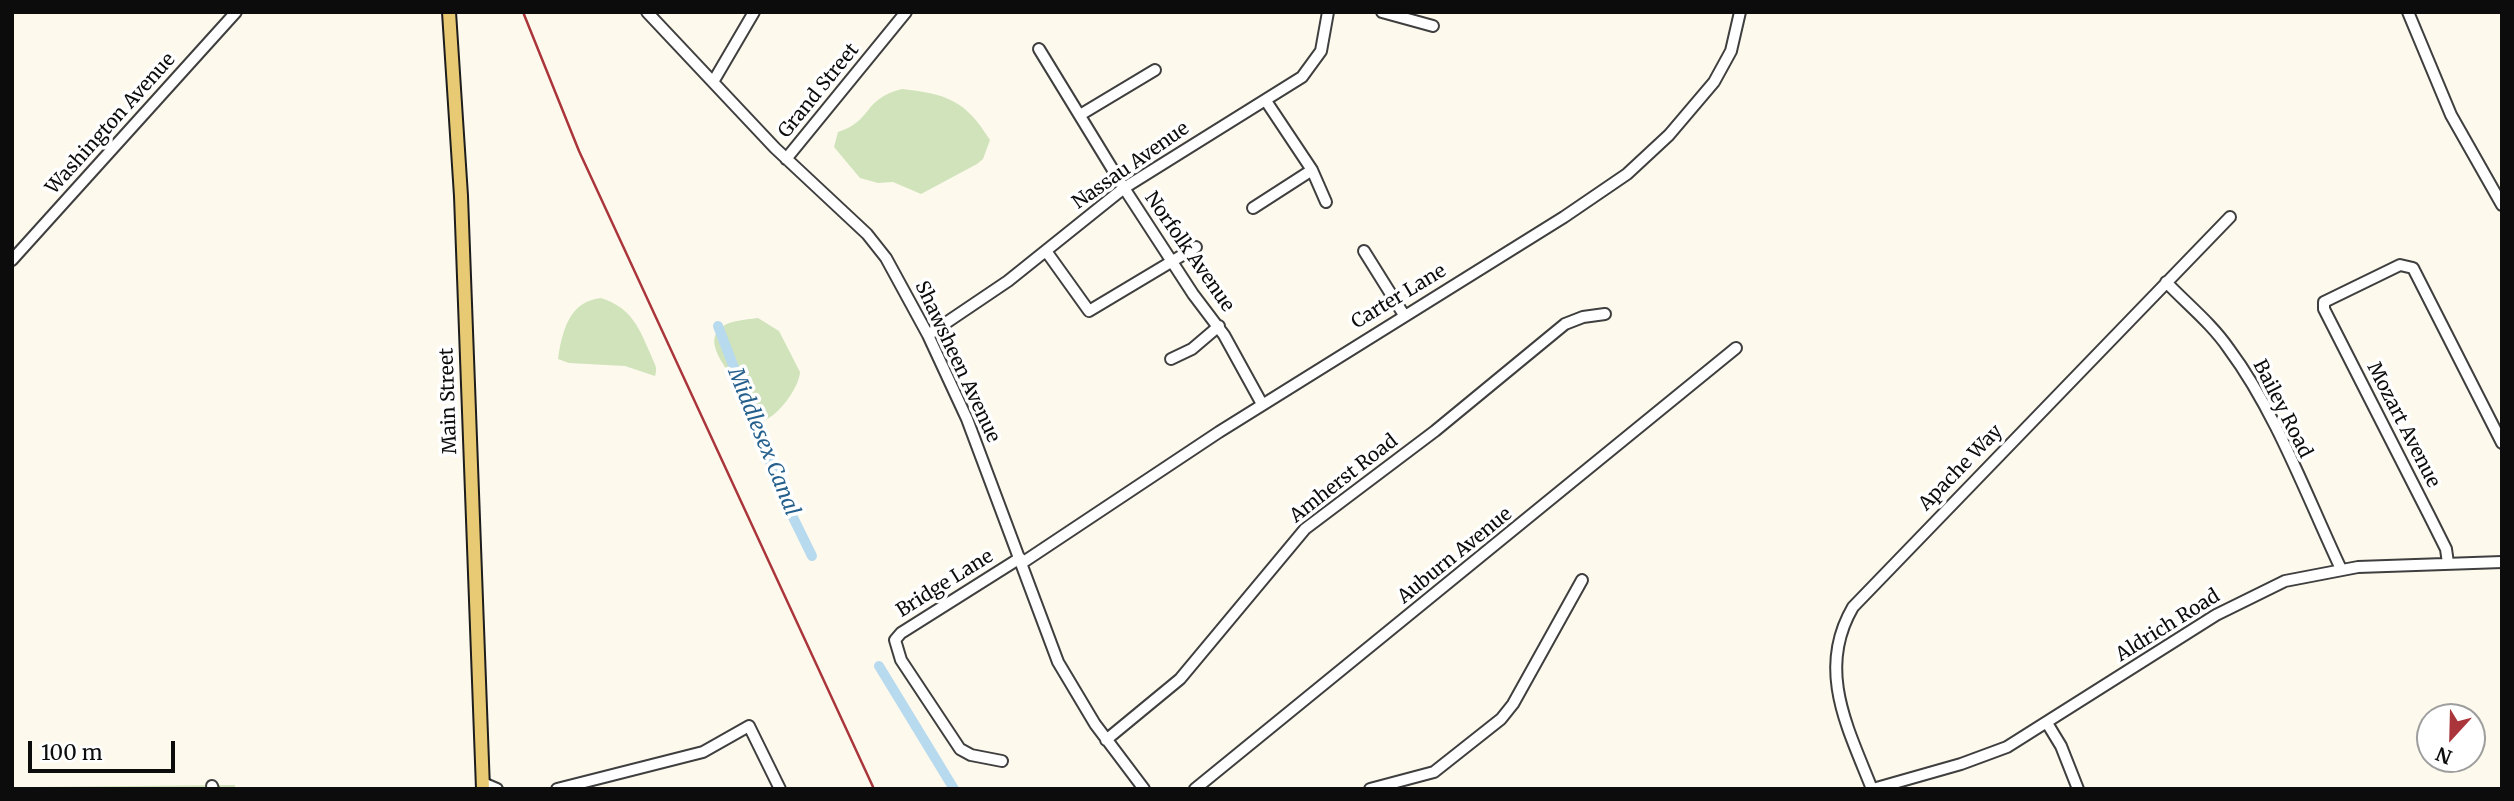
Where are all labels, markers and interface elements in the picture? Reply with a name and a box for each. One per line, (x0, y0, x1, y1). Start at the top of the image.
street label: Grand Street (774, 39, 864, 143)
street label: Washington Avenue (42, 49, 180, 199)
street label: Nassau Avenue (1068, 117, 1194, 215)
street label: Norfolk Avenue (1139, 188, 1239, 316)
street label: Carter Lane (1348, 260, 1450, 334)
street label: Shawsheen Avenue (910, 278, 1004, 446)
street label: Main Street (436, 347, 462, 455)
street label: Bailey Road (2248, 356, 2316, 462)
street label: Mozart Avenue (2362, 359, 2444, 491)
water label: Middlesex Canal (722, 364, 804, 520)
street label: Apache Way (1914, 420, 2008, 516)
street label: Amherst Road (1286, 430, 1402, 528)
street label: Auburn Avenue (1393, 503, 1517, 609)
street label: Bridge Lane (892, 545, 998, 623)
street label: Aldrich Road (2112, 585, 2224, 667)
north arrow (2416, 703, 2486, 773)
scale bar (32, 728, 178, 772)
text: 100 m (41, 739, 103, 766)
text: N (2432, 742, 2455, 770)

